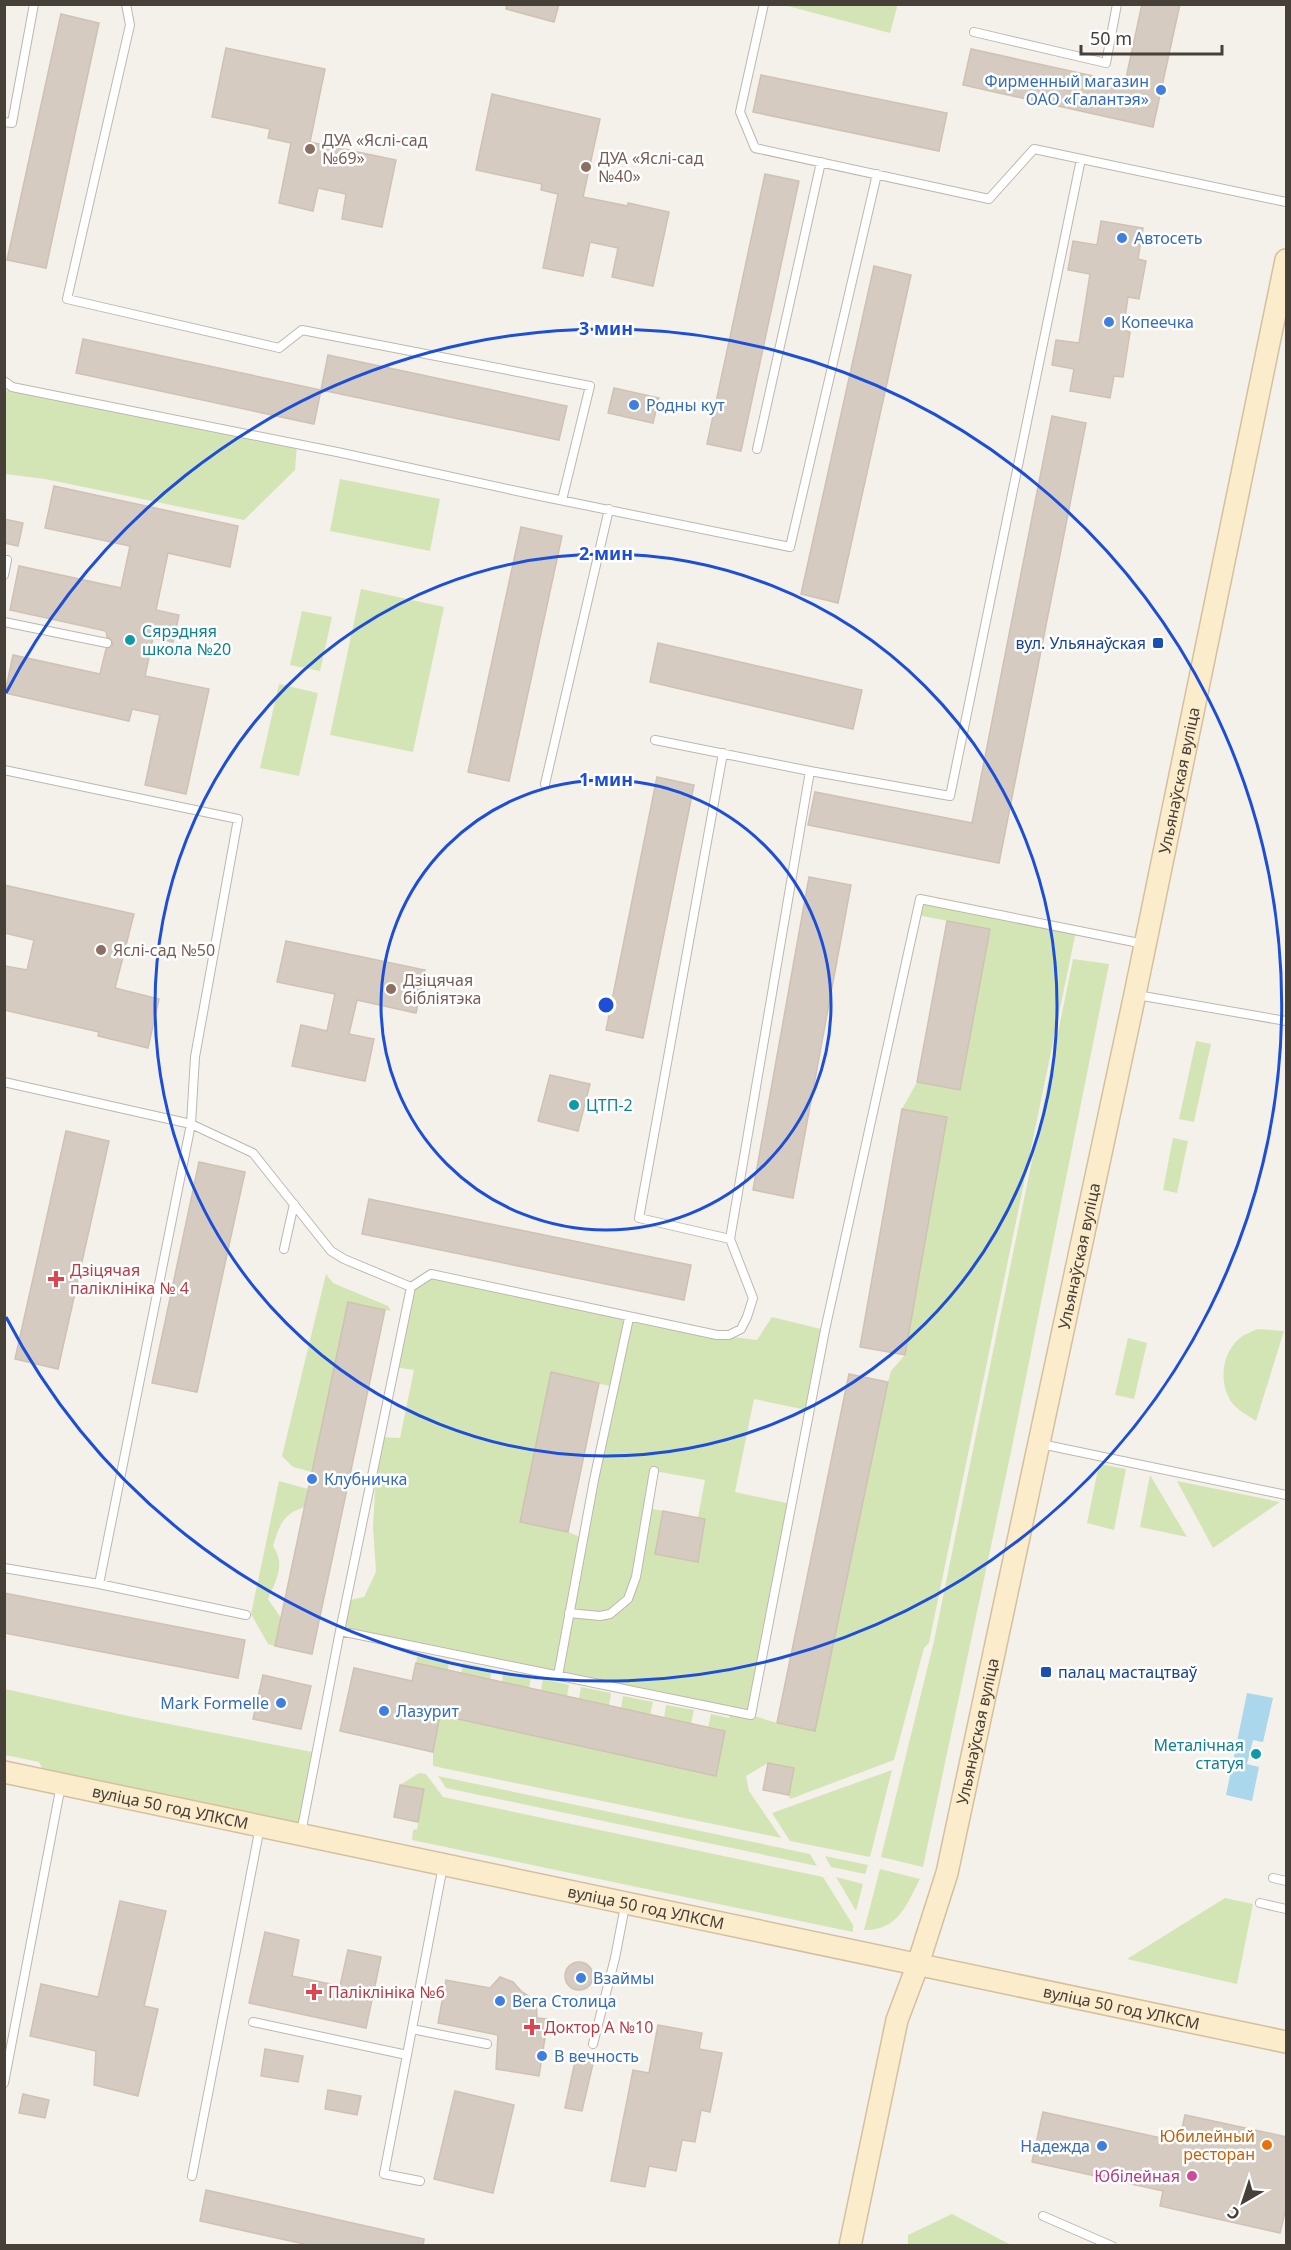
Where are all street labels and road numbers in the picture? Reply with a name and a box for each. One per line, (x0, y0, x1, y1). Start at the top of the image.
street label: Ульянаўская вуліца (1153, 705, 1205, 856)
street label: Ульянаўская вуліца (1053, 1181, 1105, 1331)
street label: Ульянаўская вуліца (951, 1656, 1004, 1807)
street label: вуліца 50 год УЛКСМ (90, 1780, 251, 1834)
street label: вуліца 50 год УЛКСМ (566, 1880, 726, 1934)
street label: вуліца 50 год УЛКСМ (1041, 1980, 1202, 2035)

